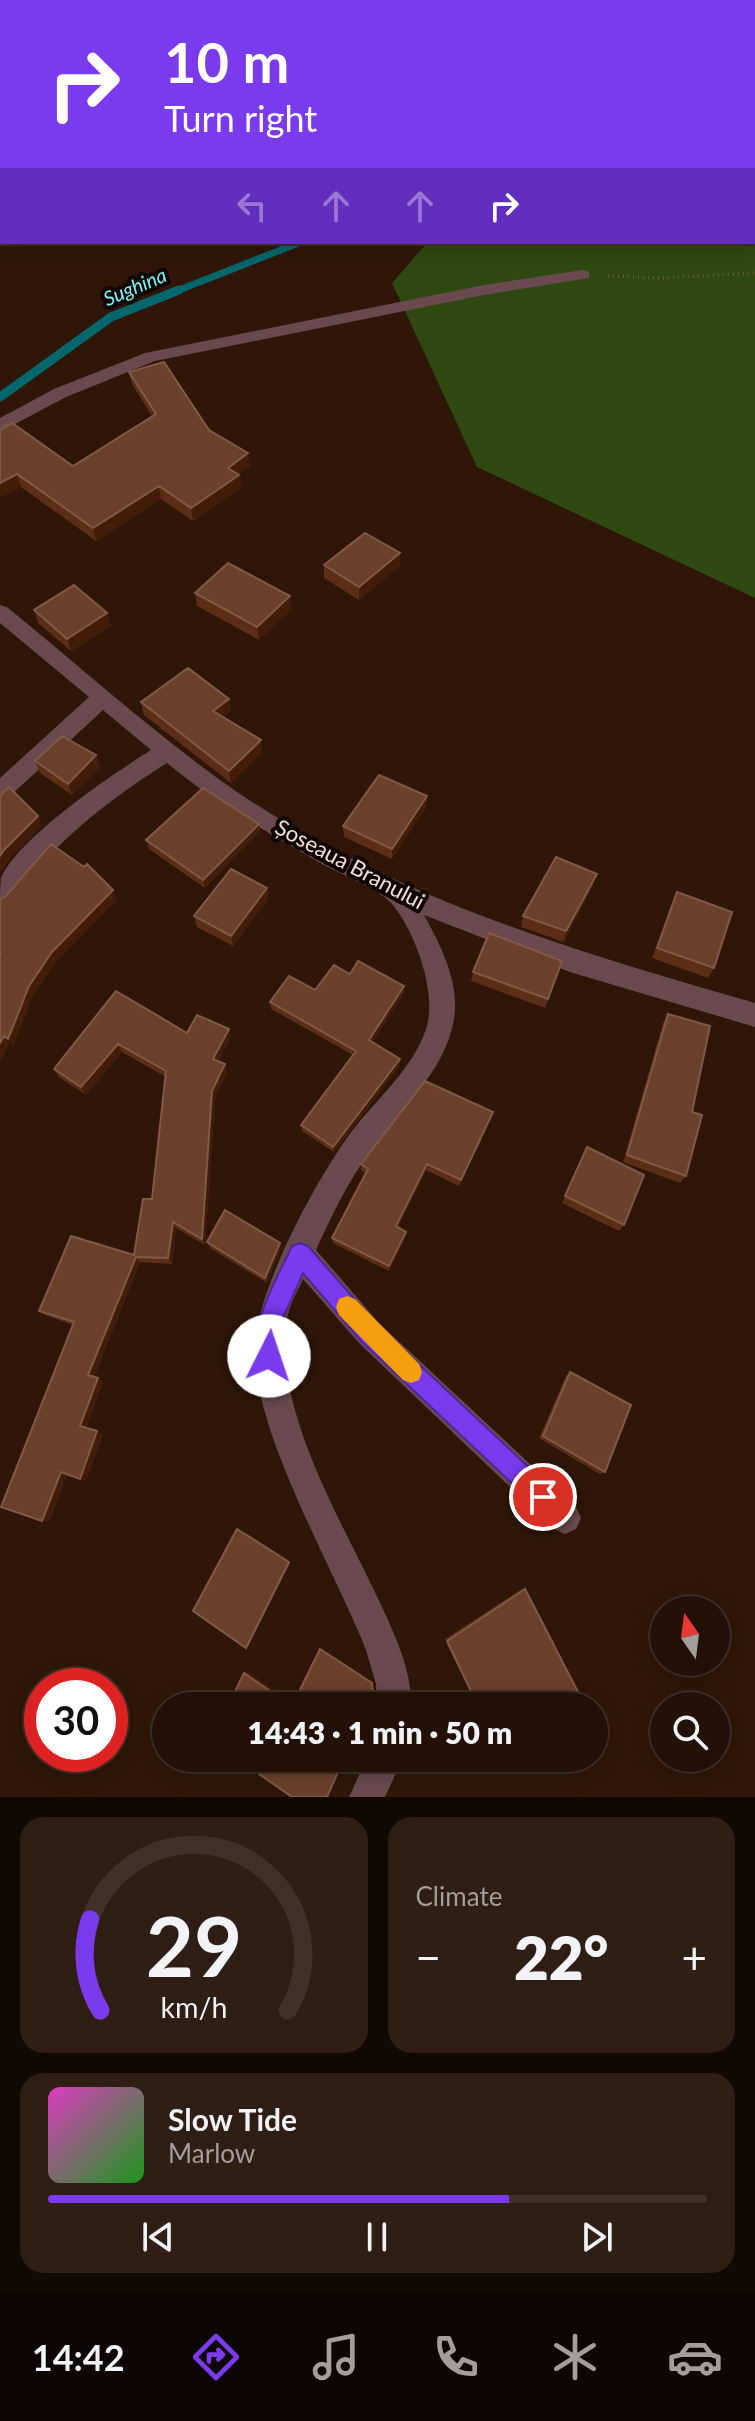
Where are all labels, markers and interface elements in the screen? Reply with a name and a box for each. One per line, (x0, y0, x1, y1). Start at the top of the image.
text: 10 m (164, 28, 289, 95)
icon: right (32, 32, 136, 136)
text: Turn right (164, 96, 317, 140)
icon: left (230, 184, 274, 228)
icon: ahead (314, 184, 358, 228)
icon: ahead (398, 184, 442, 228)
icon: right (482, 184, 526, 228)
water label: Sughina (99, 262, 170, 310)
street label: Șoseaua Branului (271, 813, 430, 914)
position arrow (227, 1314, 311, 1398)
pin (509, 1463, 577, 1531)
icon: arrive (521, 1475, 565, 1519)
north arrow (650, 1596, 730, 1676)
map controls (650, 1596, 730, 1772)
speed limit sign: 30 (24, 1668, 128, 1772)
button: search (650, 1692, 730, 1772)
text: 14:43 · 1 min · 50 m (248, 1714, 512, 1750)
text: Climate (416, 1880, 502, 1912)
text: 29 (146, 1895, 242, 1995)
text: 22° (514, 1921, 609, 1993)
text: − (416, 1931, 441, 1983)
text: + (681, 1931, 707, 1983)
text: km/h (160, 1990, 227, 2024)
text: Slow Tide (168, 2101, 297, 2137)
text: Marlow (168, 2137, 255, 2169)
icon: previous (136, 2215, 180, 2259)
icon: pause (355, 2215, 399, 2259)
icon: next (575, 2215, 619, 2259)
icon: directions (188, 2329, 244, 2385)
icon: music (308, 2329, 364, 2385)
icon: phone (428, 2329, 484, 2385)
icon: climate (547, 2329, 603, 2385)
icon: car (667, 2329, 723, 2385)
text: 14:42 (32, 2335, 125, 2379)

